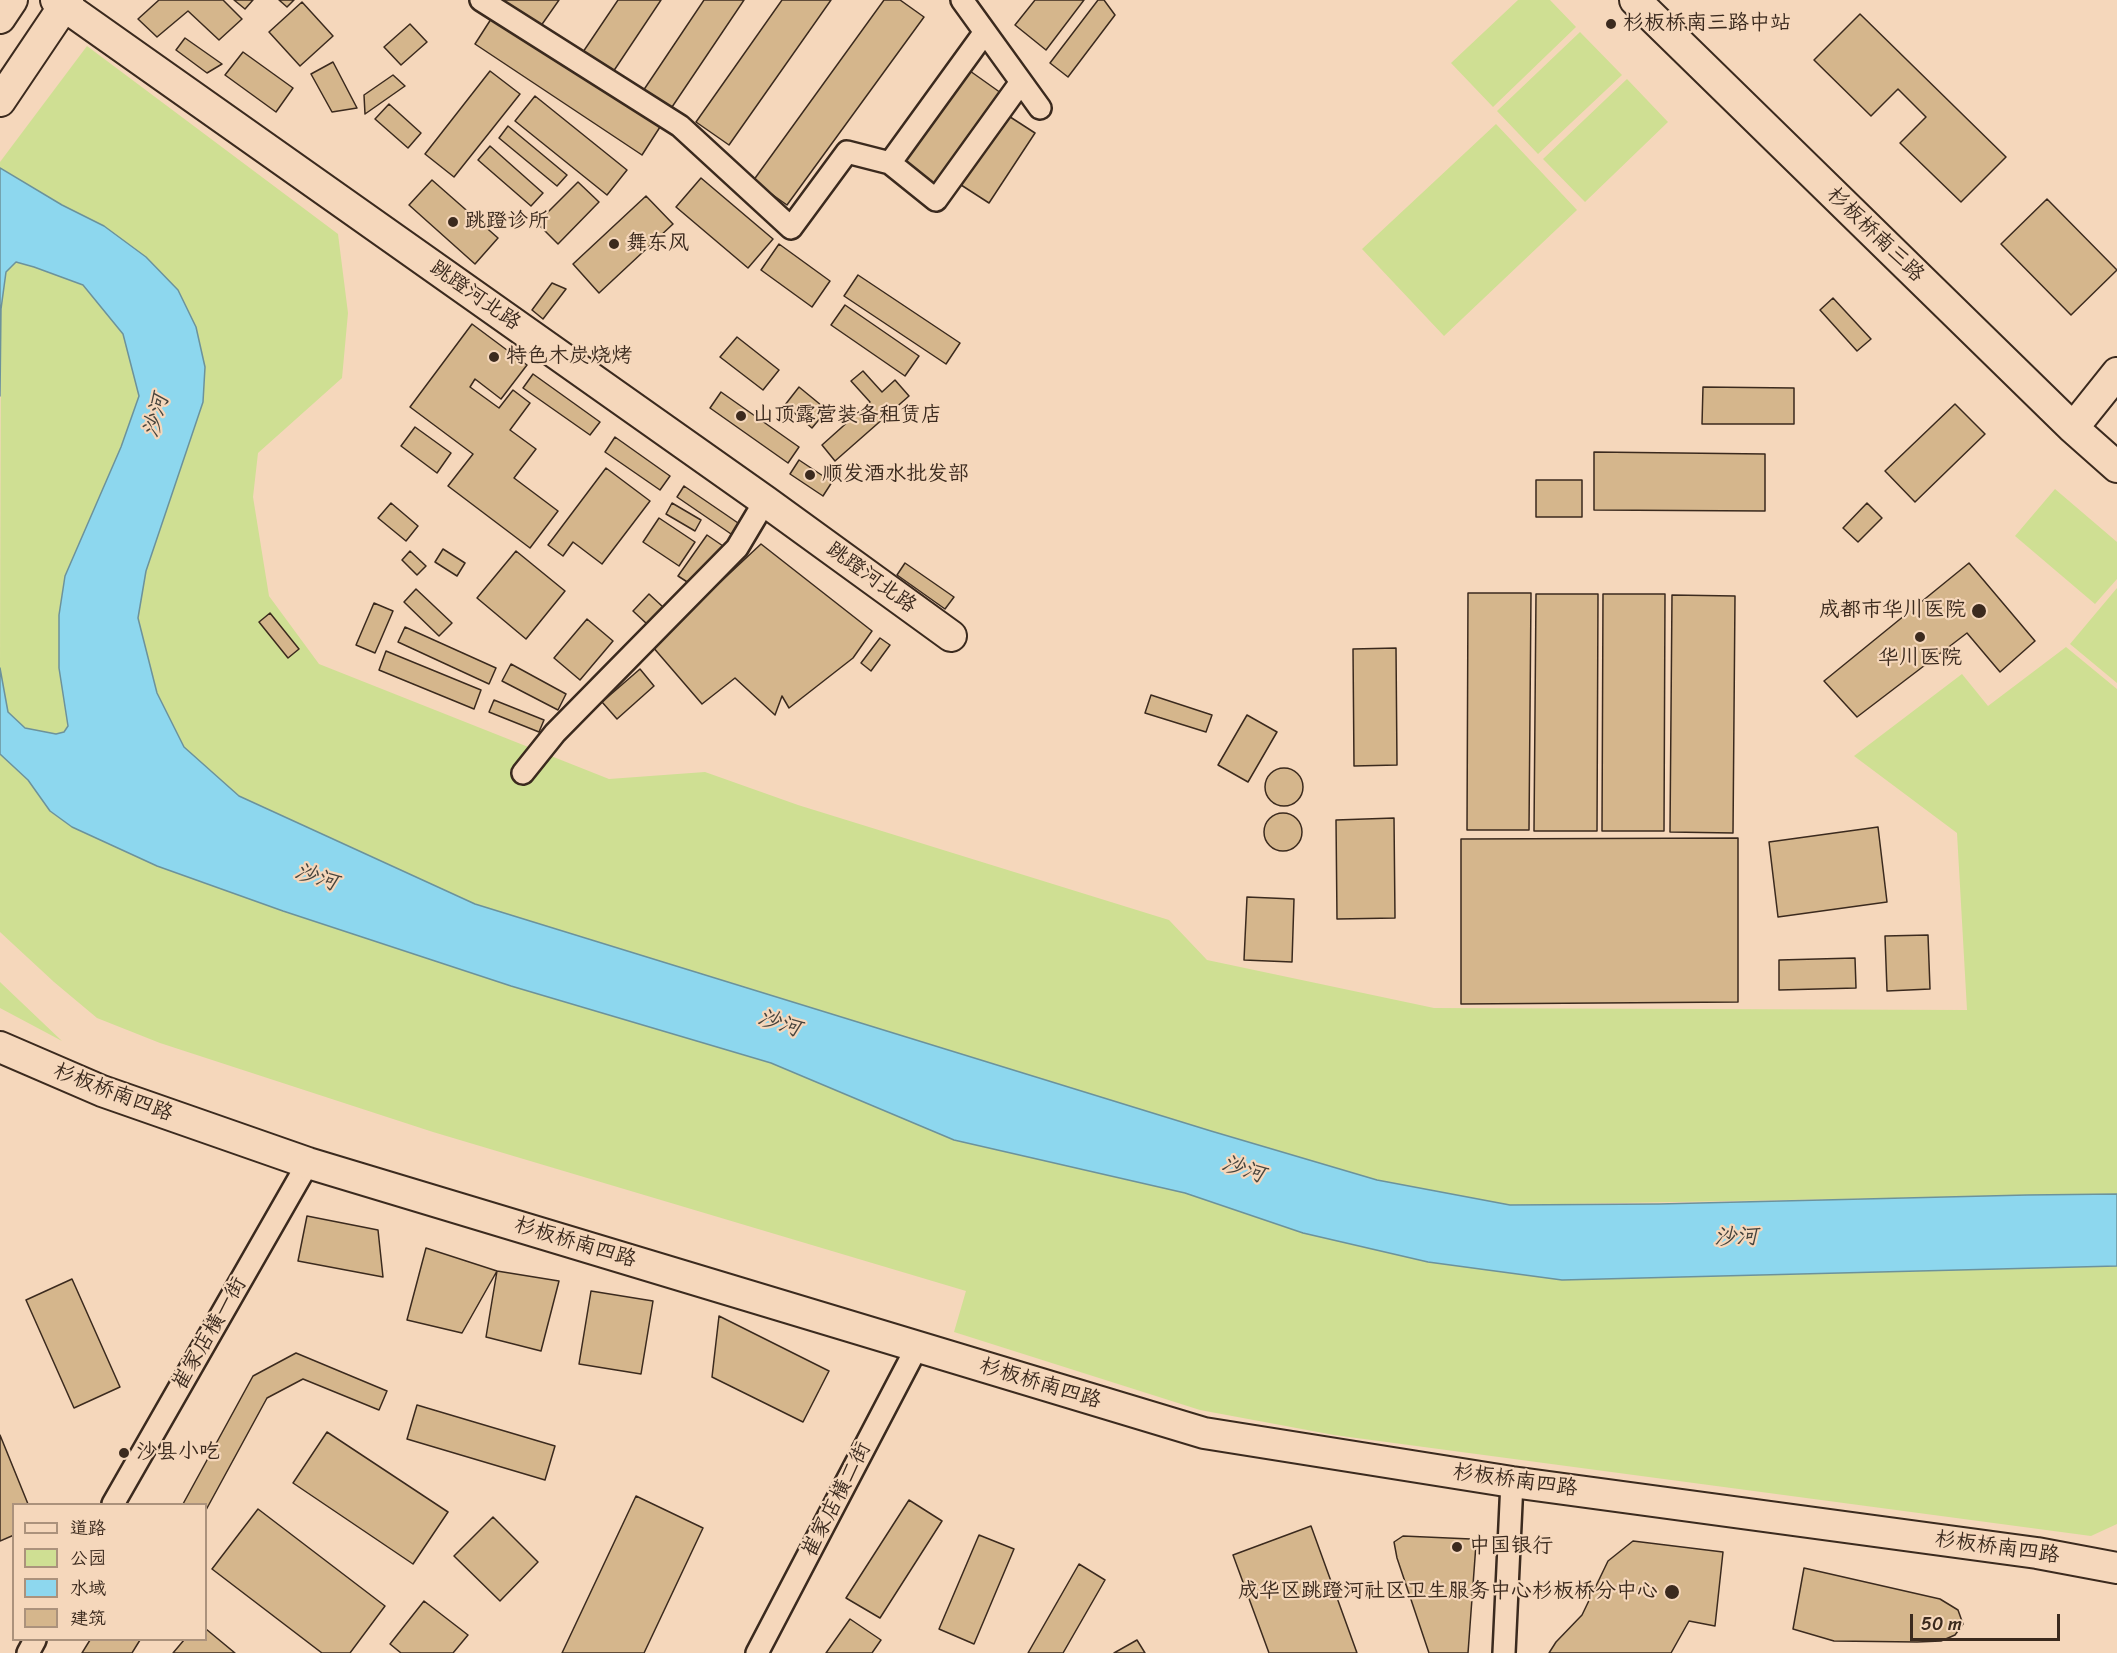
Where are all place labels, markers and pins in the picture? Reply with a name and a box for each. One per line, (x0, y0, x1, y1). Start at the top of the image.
place label: 杉板桥南三路中站 (1623, 11, 1791, 37)
marker: 杉板桥南三路中站 (1604, 17, 1618, 31)
place label: 跳蹬诊所 (465, 209, 549, 235)
marker: 跳蹬诊所 (446, 215, 460, 229)
place label: 舞东风 (626, 231, 689, 257)
marker: 舞东风 (607, 237, 621, 251)
place label: 特色木炭烧烤 (506, 344, 632, 370)
marker: 特色木炭烧烤 (487, 350, 501, 364)
place label: 山顶露营装备租赁店 (753, 403, 942, 429)
marker: 山顶露营装备租赁店 (734, 409, 748, 423)
place label: 顺发酒水批发部 (822, 462, 969, 488)
marker: 顺发酒水批发部 (803, 468, 817, 482)
place label: 成都市华川医院 (1819, 598, 1966, 624)
marker: 成都市华川医院 (1970, 602, 1988, 620)
marker: 华川医院 (1913, 630, 1927, 644)
place label: 华川医院 (1878, 646, 1962, 672)
place label: 沙县小吃 (136, 1440, 220, 1466)
marker: 沙县小吃 (117, 1446, 131, 1460)
place label: 中国银行 (1469, 1534, 1553, 1560)
marker: 中国银行 (1450, 1540, 1464, 1554)
place label: 成华区跳蹬河社区卫生服务中心杉板桥分中心 (1238, 1579, 1658, 1605)
marker: 成华区跳蹬河社区卫生服务中心杉板桥分中心 (1663, 1583, 1681, 1601)

